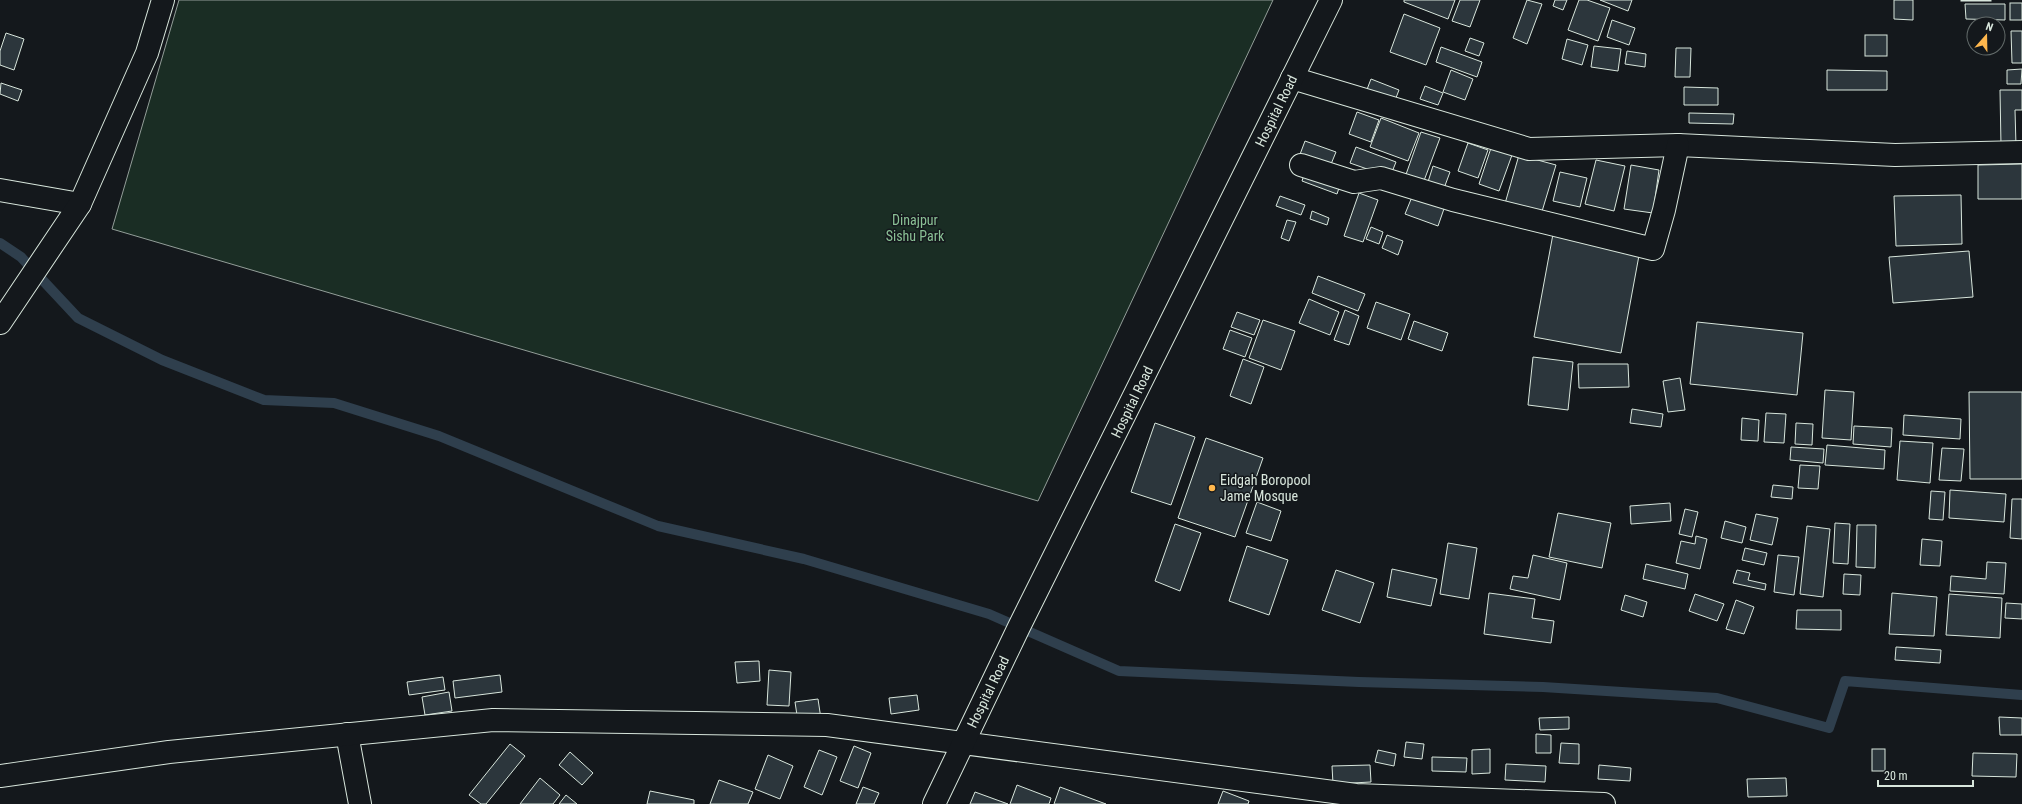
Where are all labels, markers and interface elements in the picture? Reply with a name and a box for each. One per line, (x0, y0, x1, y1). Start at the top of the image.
north arrow (1966, 16, 2006, 56)
text: N (1984, 20, 1995, 34)
street label: Hospital Road (1252, 73, 1300, 149)
park label: Dinajpur Sishu Park (886, 212, 945, 244)
street label: Hospital Road (1108, 364, 1156, 440)
place label: Eidgah Boropool Jame Mosque (1220, 472, 1311, 504)
marker: Eidgah Boropool Jame Mosque (1207, 483, 1217, 493)
street label: Hospital Road (964, 654, 1012, 730)
scale bar (1878, 762, 1973, 788)
text: 20 m (1884, 769, 1908, 783)

